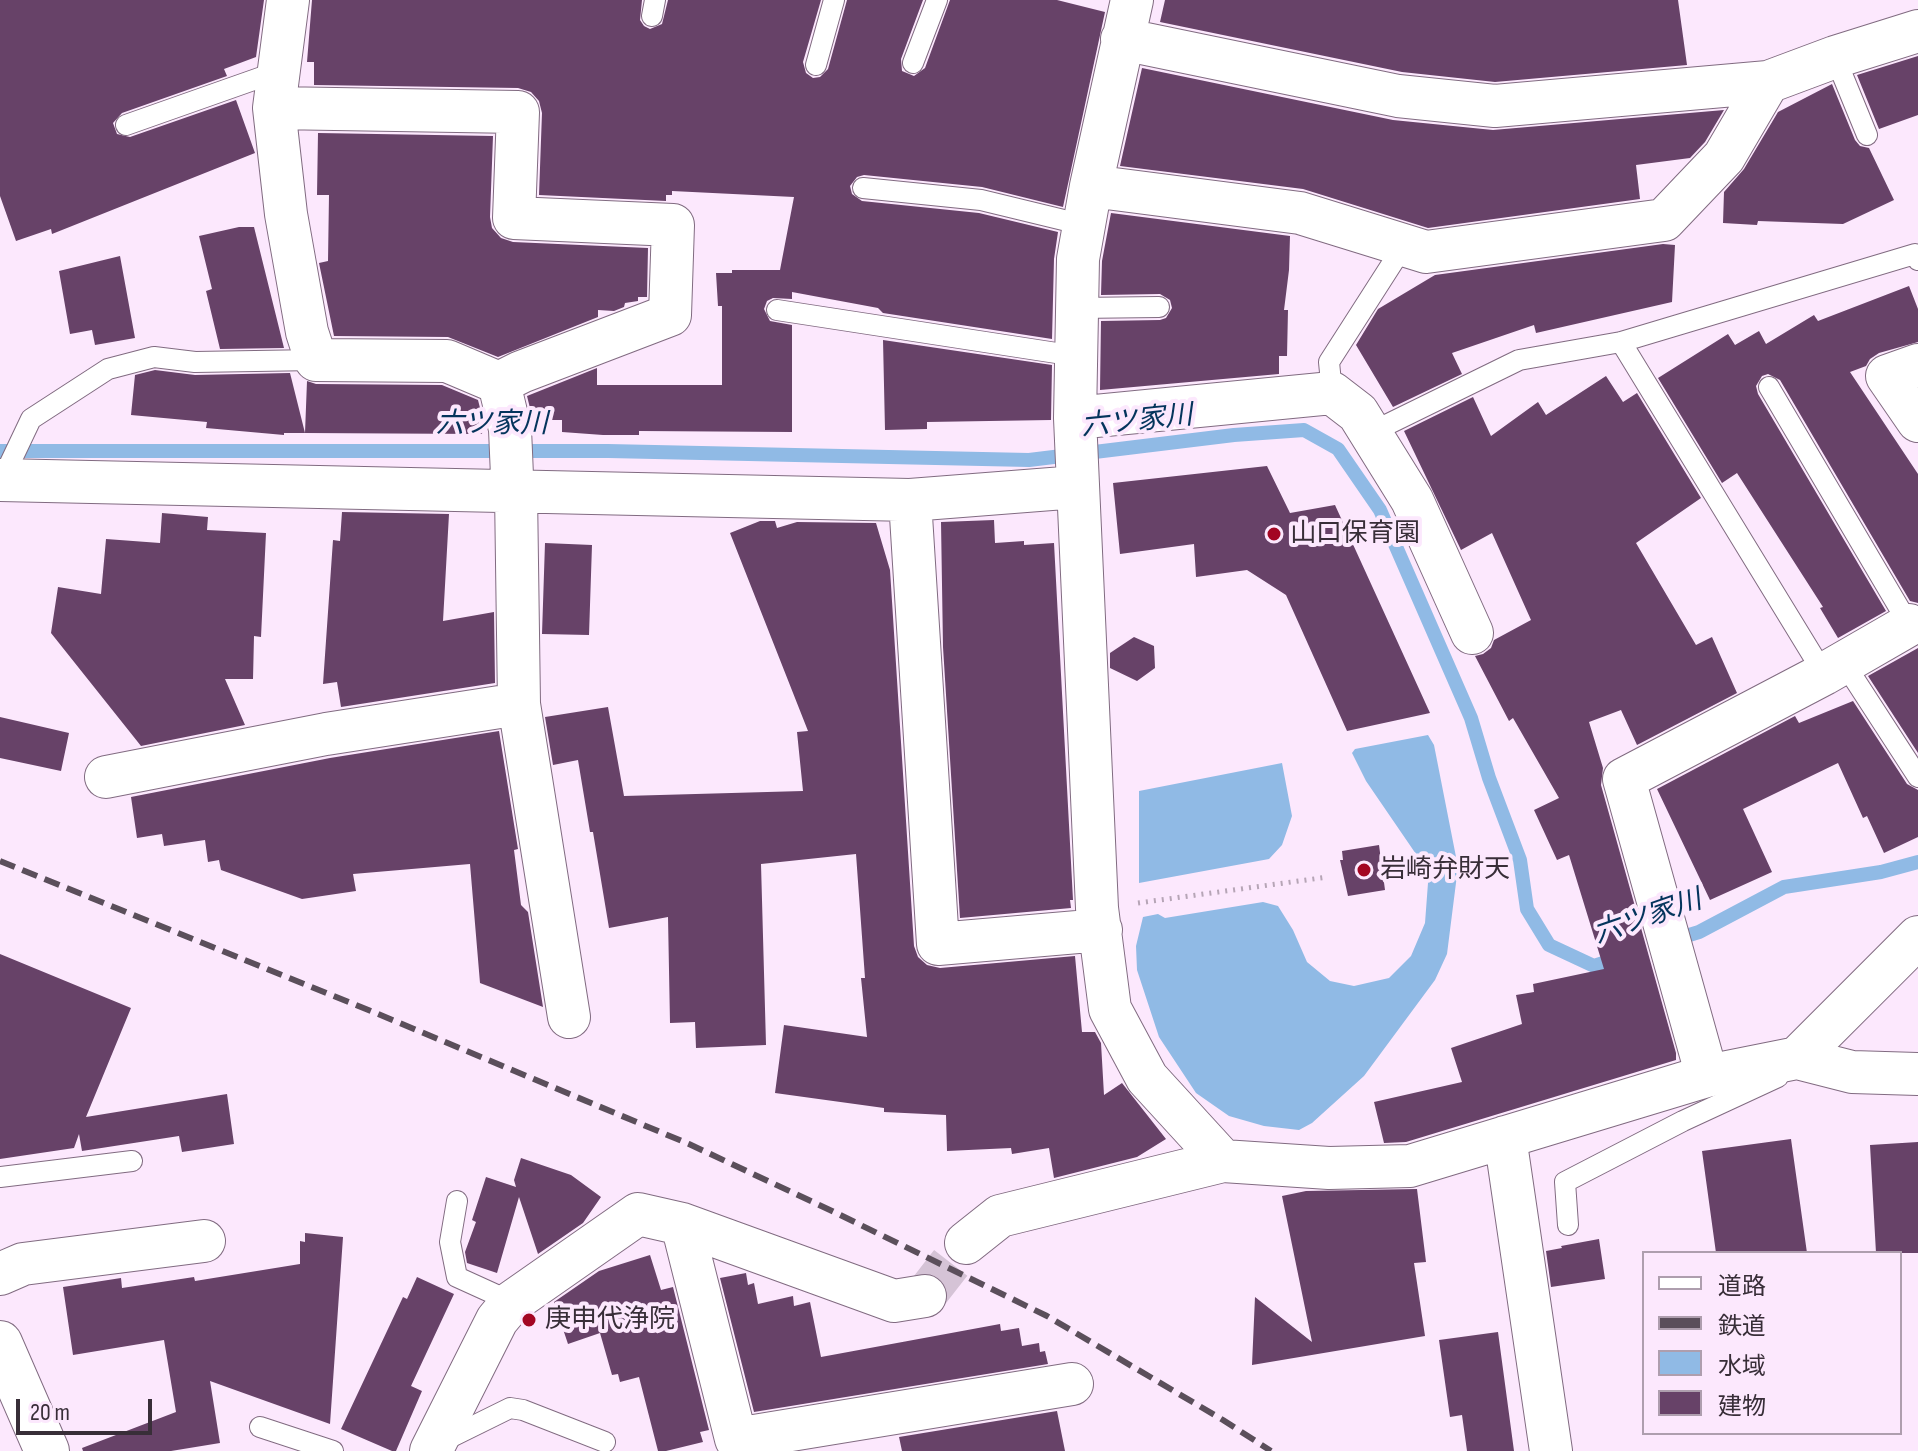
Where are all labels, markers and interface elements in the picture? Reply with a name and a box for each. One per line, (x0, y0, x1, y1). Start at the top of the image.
water label: 六ツ家川 (1080, 399, 1194, 445)
water label: 六ツ家川 (436, 408, 548, 442)
place label: 山口保育園 (1290, 518, 1420, 550)
marker: 山口保育園 (1265, 525, 1283, 543)
place label: 岩崎弁財天 (1380, 854, 1510, 886)
marker: 岩崎弁財天 (1355, 861, 1373, 879)
water label: 六ツ家川 (1590, 884, 1706, 952)
legend (1642, 1251, 1902, 1435)
text: 道路 (1718, 1272, 1766, 1301)
place label: 庚申代浄院 (545, 1304, 675, 1336)
marker: 庚申代浄院 (520, 1311, 538, 1329)
text: 鉄道 (1718, 1312, 1766, 1341)
text: 水域 (1718, 1352, 1766, 1381)
scale bar (20, 1383, 156, 1433)
text: 建物 (1718, 1392, 1766, 1421)
text: 20 m (30, 1398, 70, 1427)

